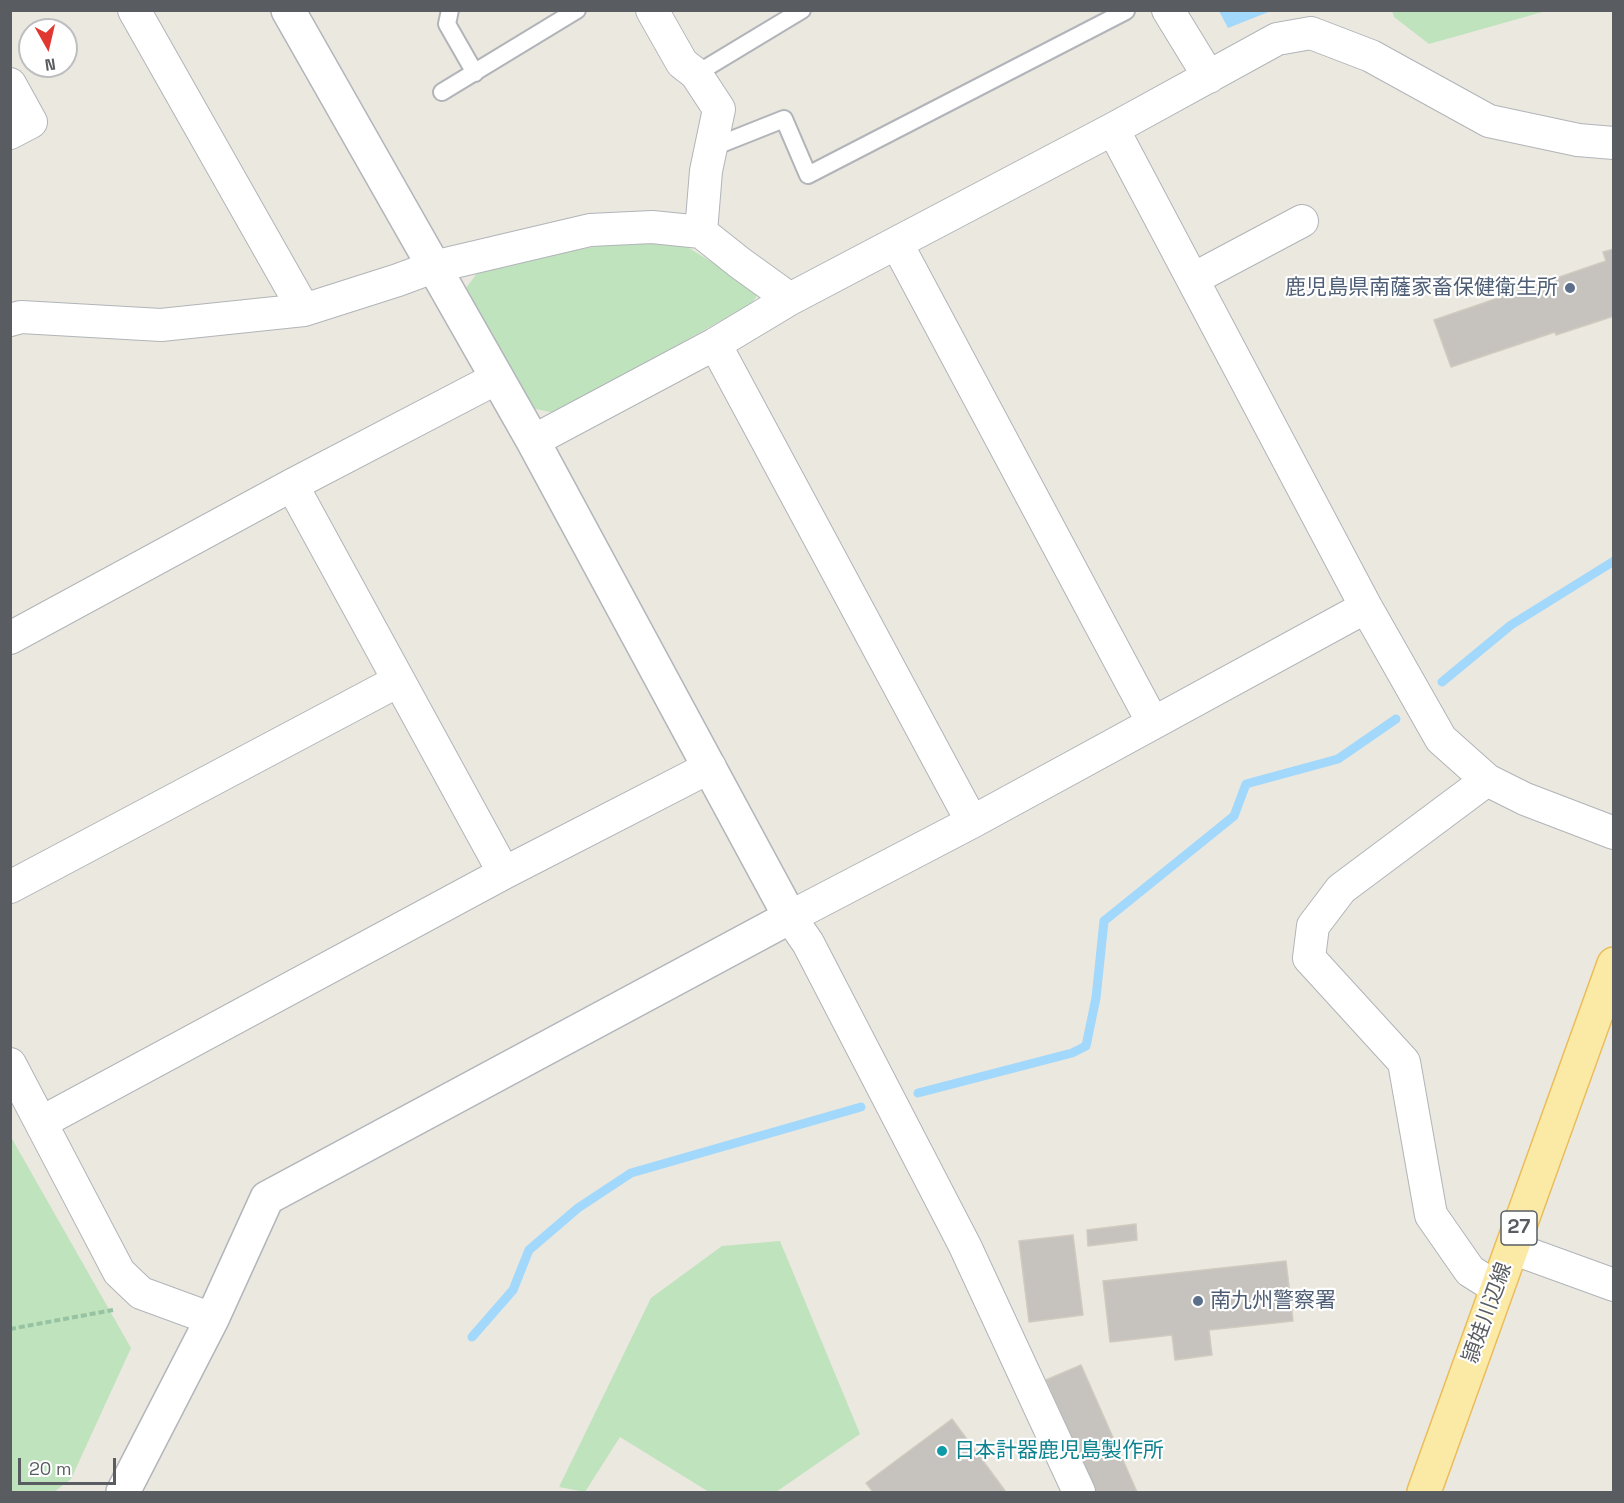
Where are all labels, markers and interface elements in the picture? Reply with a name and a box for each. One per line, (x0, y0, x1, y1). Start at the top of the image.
north arrow (18, 18, 78, 78)
text: N (44, 53, 57, 75)
place label: 鹿児島県南薩家畜保健衛生所 (1285, 275, 1558, 301)
marker: 鹿児島県南薩家畜保健衛生所 (1563, 281, 1577, 295)
road number: 27 (1501, 1211, 1537, 1245)
street label: 頴娃川辺線 (1458, 1259, 1518, 1367)
place label: 南九州警察署 (1210, 1288, 1336, 1314)
marker: 南九州警察署 (1191, 1294, 1205, 1308)
place label: 日本計器鹿児島製作所 (954, 1438, 1164, 1464)
marker: 日本計器鹿児島製作所 (935, 1444, 949, 1458)
scale bar (21, 1446, 118, 1484)
text: 20 m (29, 1457, 72, 1480)

